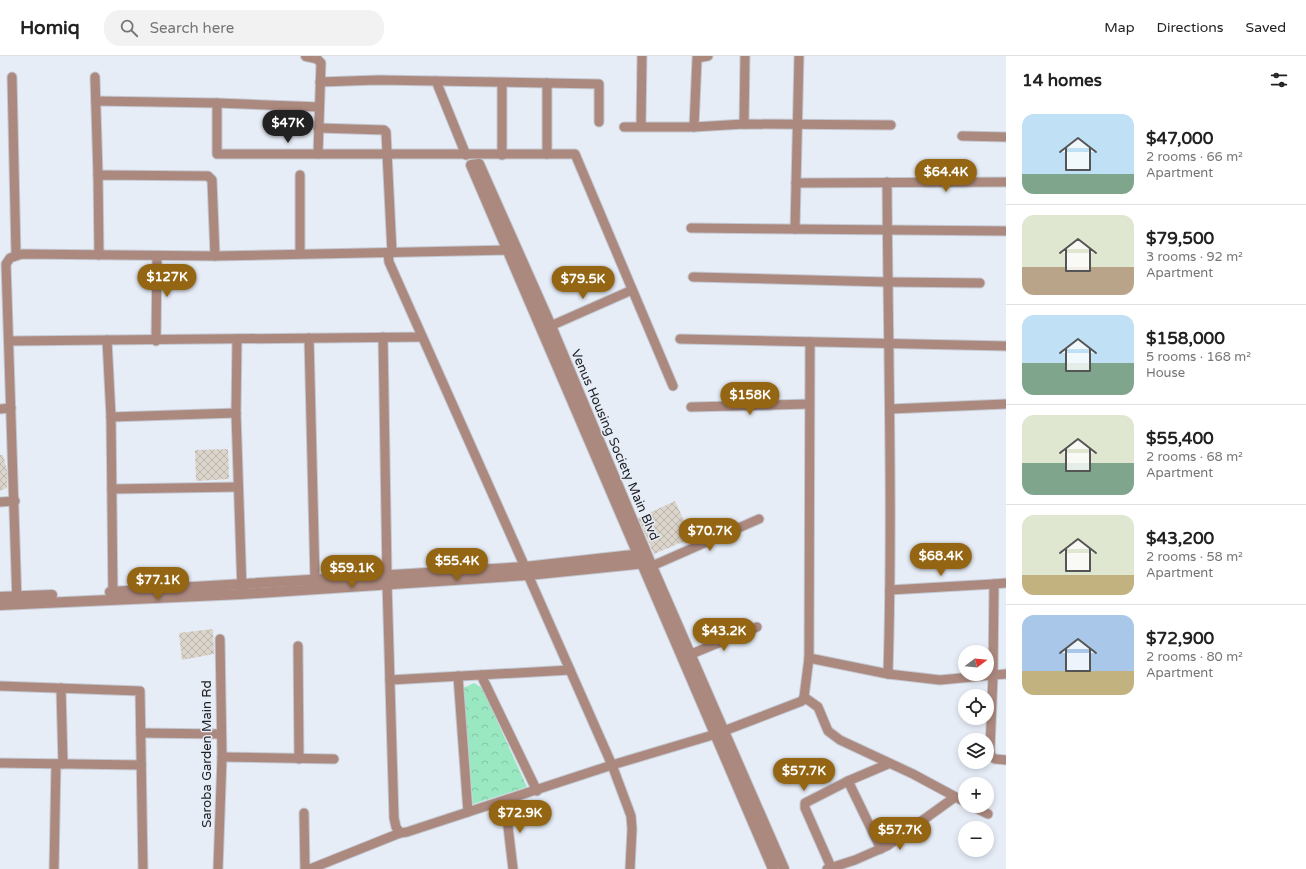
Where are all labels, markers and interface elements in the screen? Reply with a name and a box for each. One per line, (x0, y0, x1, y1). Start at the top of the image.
search box (104, 10, 384, 46)
text: Homiq (20, 17, 80, 39)
icon: search (118, 17, 140, 39)
text: Search here (150, 19, 234, 37)
text: Map (1104, 19, 1135, 36)
text: Directions (1157, 19, 1224, 36)
text: Saved (1246, 19, 1286, 36)
icon: filters (1268, 69, 1290, 91)
text: 14 homes (1022, 70, 1102, 91)
pin: $47K (264, 110, 312, 144)
text: $47K (271, 115, 305, 131)
text: $47,000 (1146, 128, 1213, 149)
icon: home (1054, 130, 1102, 178)
text: 2 rooms · 66 m² (1146, 149, 1243, 165)
pin: $64.4K (913, 159, 979, 193)
text: $64.4K (924, 164, 968, 180)
text: Apartment (1146, 165, 1213, 181)
text: $79,500 (1146, 228, 1214, 249)
icon: home (1054, 231, 1102, 279)
text: 3 rooms · 92 m² (1146, 249, 1243, 265)
pin: $127K (139, 264, 195, 298)
text: Apartment (1146, 265, 1213, 281)
pin: $79.5K (550, 266, 616, 300)
text: $127K (146, 269, 188, 285)
text: $79.5K (561, 271, 605, 287)
text: $158,000 (1146, 328, 1225, 349)
icon: home (1054, 331, 1102, 379)
street label: Venus Housing Society Main Blvd (567, 347, 663, 543)
text: 5 rooms · 168 m² (1146, 349, 1251, 365)
text: House (1146, 365, 1185, 381)
pin: $158K (722, 382, 778, 416)
text: $158K (729, 387, 771, 403)
text: $55,400 (1146, 428, 1214, 449)
icon: home (1054, 431, 1102, 479)
text: 2 rooms · 68 m² (1146, 449, 1243, 465)
text: Apartment (1146, 465, 1213, 481)
pin: $70.7K (677, 518, 743, 552)
text: $70.7K (688, 523, 732, 539)
text: $43,200 (1146, 528, 1214, 549)
icon: home (1054, 531, 1102, 579)
pin: $68.4K (908, 543, 974, 577)
pin: $55.4K (424, 548, 490, 582)
text: $68.4K (919, 548, 963, 564)
text: 2 rooms · 58 m² (1146, 549, 1243, 565)
text: $55.4K (435, 553, 479, 569)
pin: $59.1K (319, 555, 385, 589)
text: $59.1K (330, 560, 374, 576)
text: Apartment (1146, 565, 1213, 581)
pin: $77.1K (125, 567, 191, 601)
text: $77.1K (136, 572, 180, 588)
pin: $43.2K (691, 618, 757, 652)
text: $43.2K (702, 623, 746, 639)
text: $72,900 (1146, 628, 1214, 649)
icon: home (1054, 631, 1102, 679)
north arrow (958, 645, 994, 681)
map controls (958, 645, 994, 857)
text: 2 rooms · 80 m² (1146, 649, 1243, 665)
text: Apartment (1146, 665, 1213, 681)
street label: Saroba Garden Main Rd (199, 680, 215, 828)
button: locate (958, 689, 994, 725)
button: layers (958, 733, 994, 769)
pin: $57.7K (771, 758, 837, 792)
text: $57.7K (782, 763, 826, 779)
button: + (958, 777, 994, 813)
pin: $72.9K (487, 800, 553, 834)
text: $72.9K (498, 805, 542, 821)
pin: $57.7K (867, 817, 933, 851)
button: − (958, 821, 994, 857)
text: $57.7K (878, 822, 922, 838)

